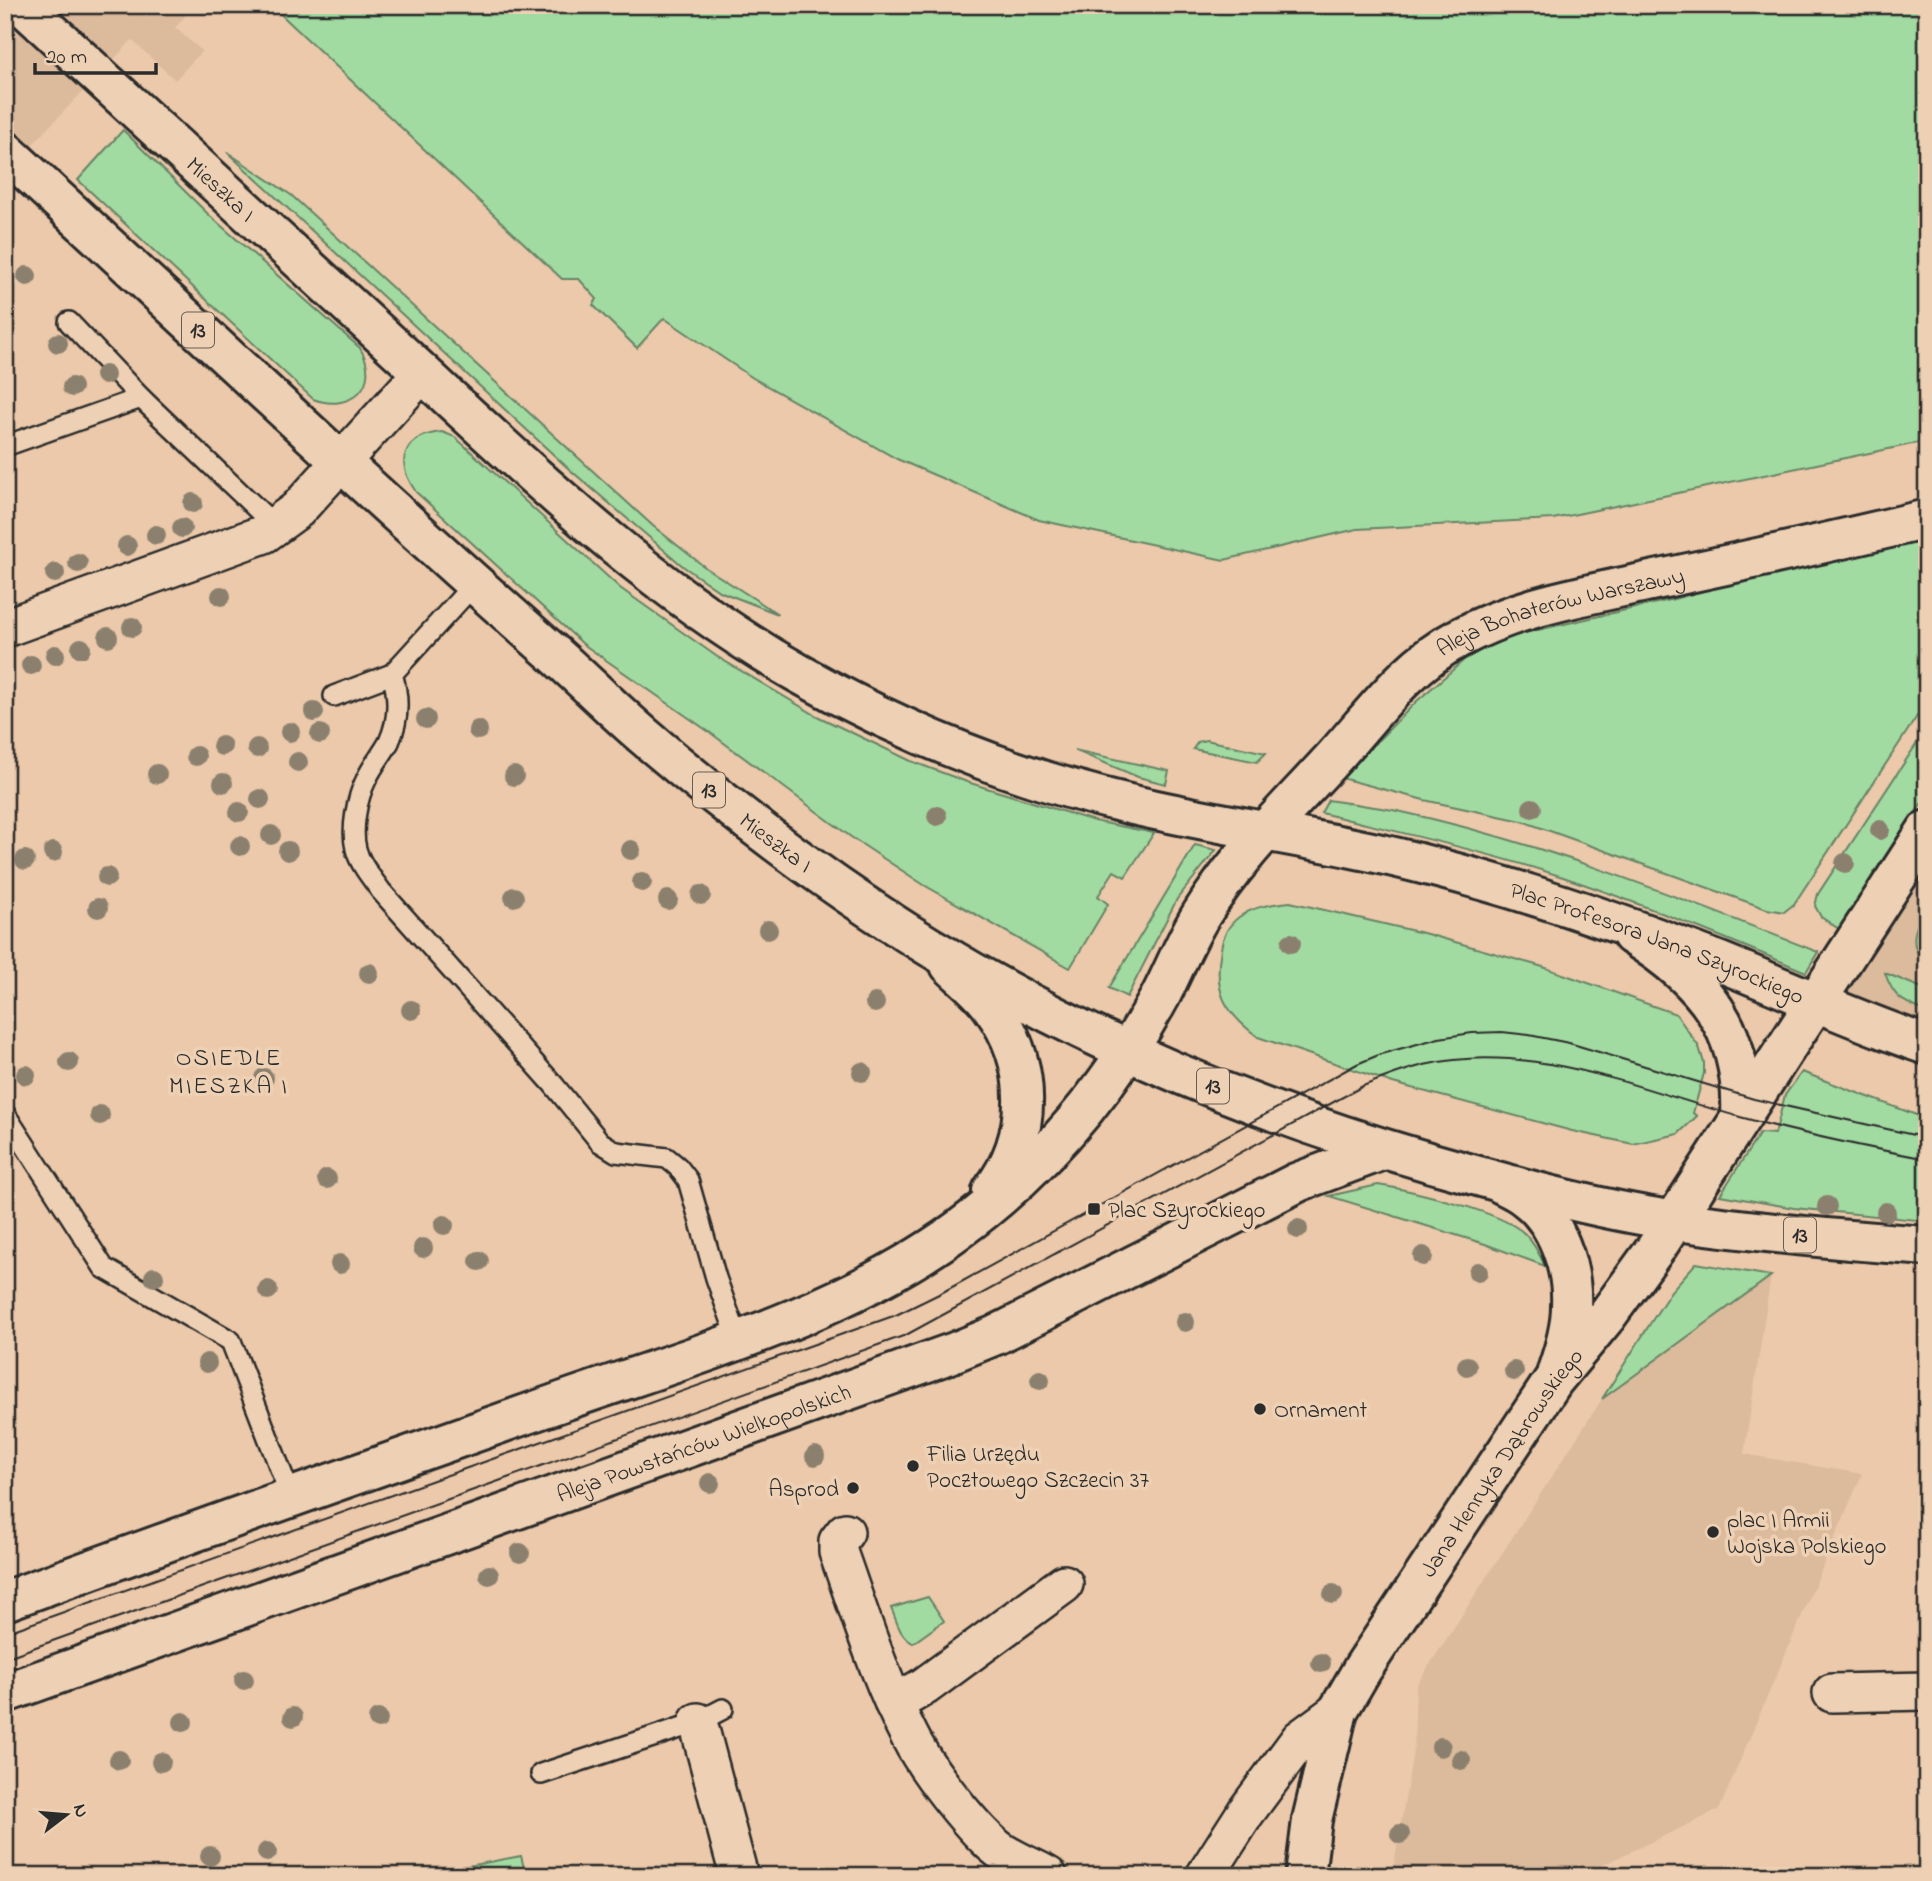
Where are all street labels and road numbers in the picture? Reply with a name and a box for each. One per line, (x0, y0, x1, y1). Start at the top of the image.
street label: Mieszka I (178, 150, 261, 231)
road number: 13 (182, 312, 214, 348)
street label: Aleja Bohaterów Warszawy (1431, 560, 1688, 666)
road number: 13 (693, 772, 725, 808)
street label: Mieszka I (731, 806, 818, 882)
street label: Plac Profesora Jana Szyrockiego (1505, 875, 1809, 1014)
road number: 13 (1197, 1068, 1229, 1104)
road number: 13 (1784, 1218, 1816, 1252)
street label: Jana Henryka Dąbrowskiego (1413, 1342, 1592, 1585)
street label: Aleja Powstańców Wielkopolskich (552, 1377, 856, 1513)

